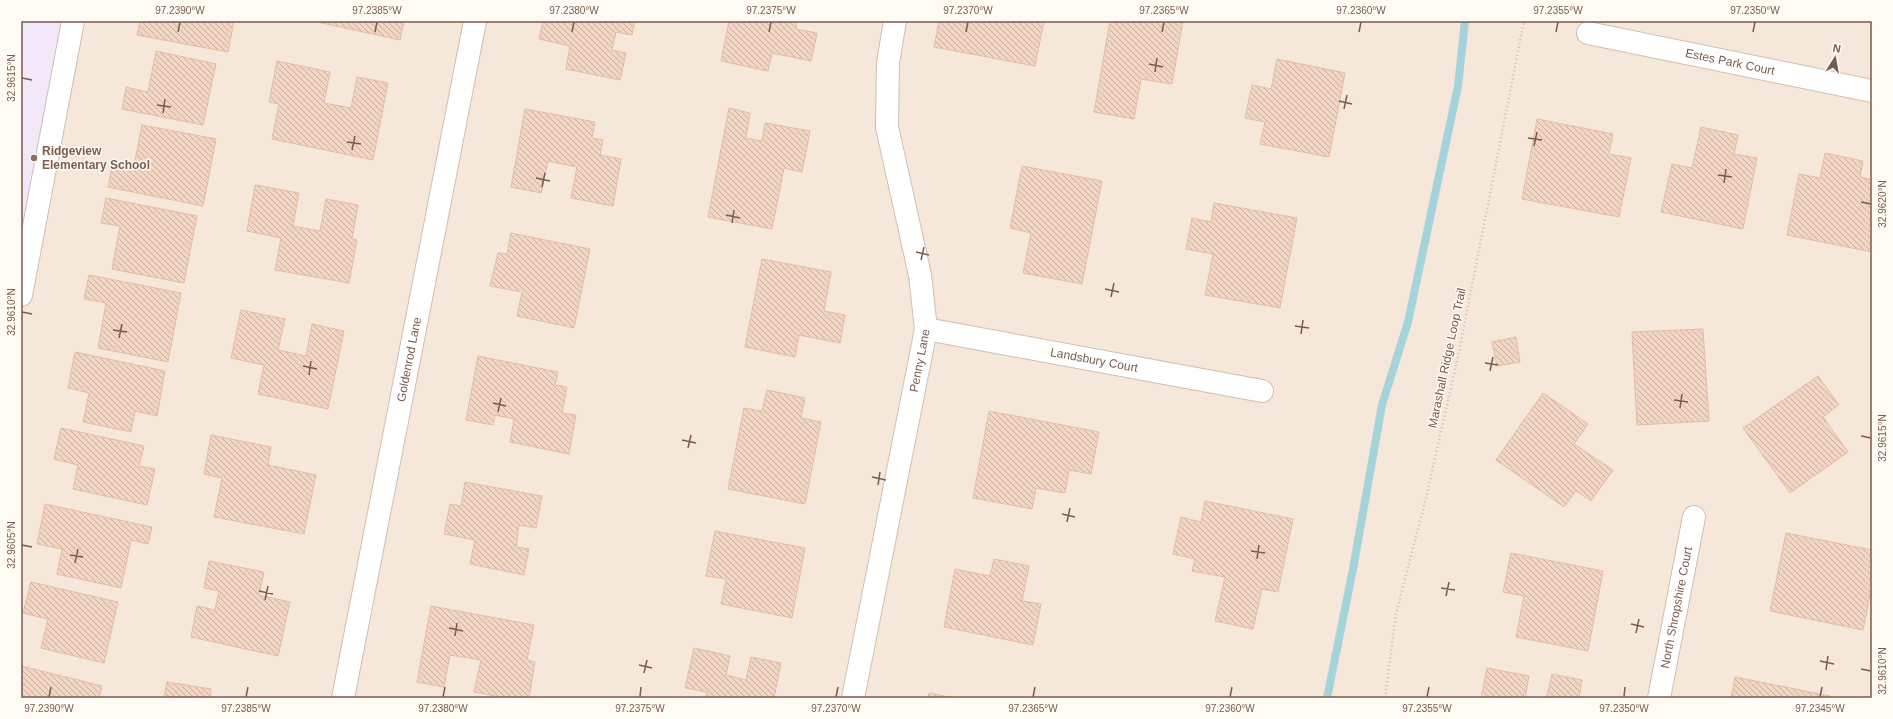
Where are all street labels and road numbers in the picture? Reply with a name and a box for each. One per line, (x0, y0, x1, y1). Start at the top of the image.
street label: Estes Park Court (1684, 46, 1777, 78)
street label: Marashall Ridge Loop Trail (1425, 287, 1469, 429)
street label: Goldenrod Lane (394, 315, 424, 403)
street label: Penny Lane (907, 327, 933, 393)
street label: Landsbury Court (1049, 345, 1140, 375)
street label: North Shropshire Court (1658, 545, 1695, 670)

